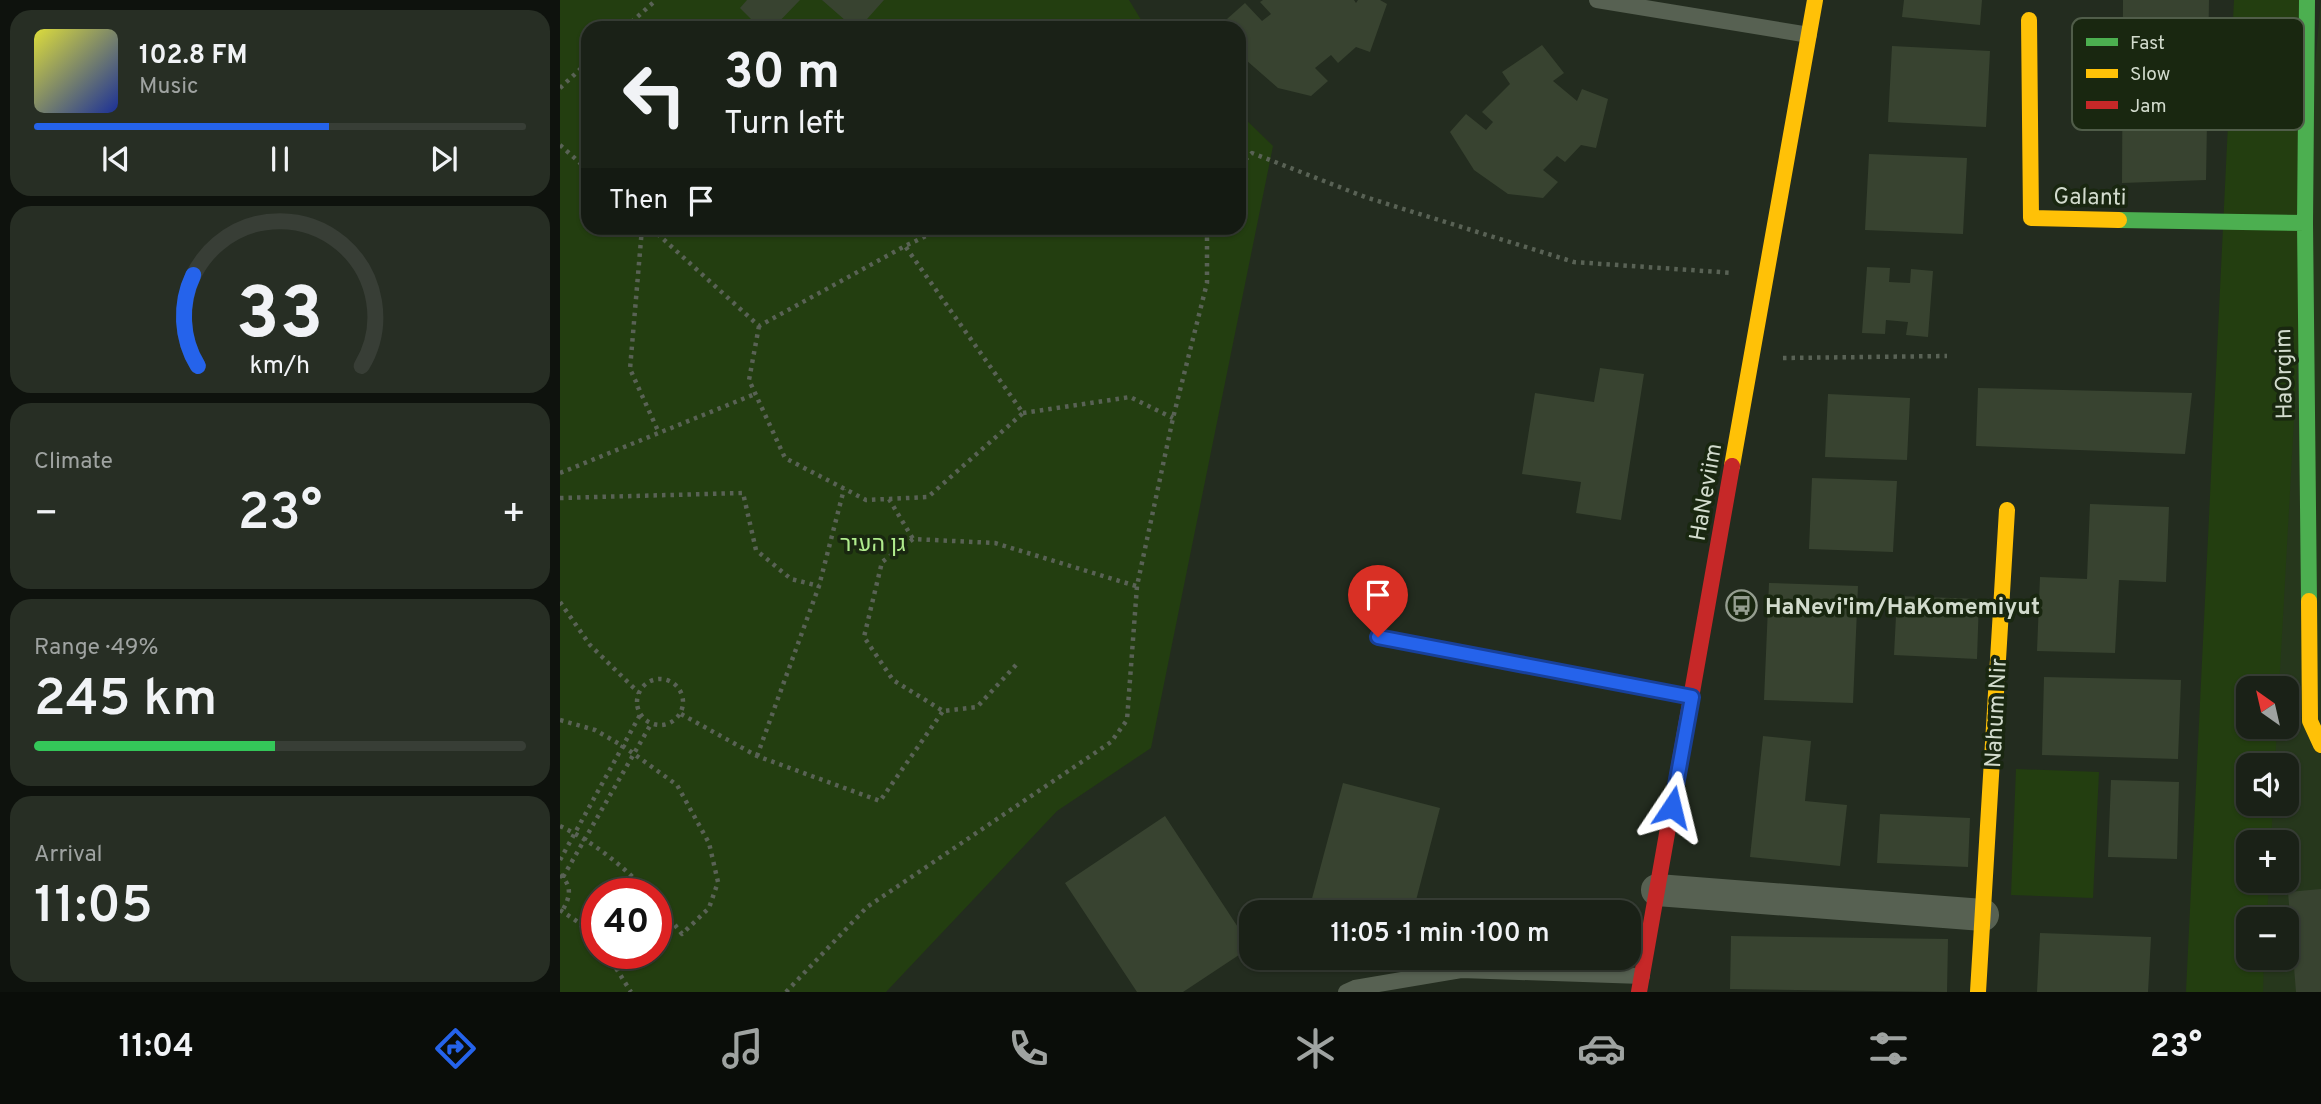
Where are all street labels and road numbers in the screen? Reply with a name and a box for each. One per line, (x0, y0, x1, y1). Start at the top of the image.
street label: Galanti (2053, 183, 2127, 214)
street label: HaOrgim (2270, 328, 2301, 420)
street label: HaNeviim (1685, 441, 1730, 544)
street label: Nahum Nir (1980, 658, 2015, 769)

